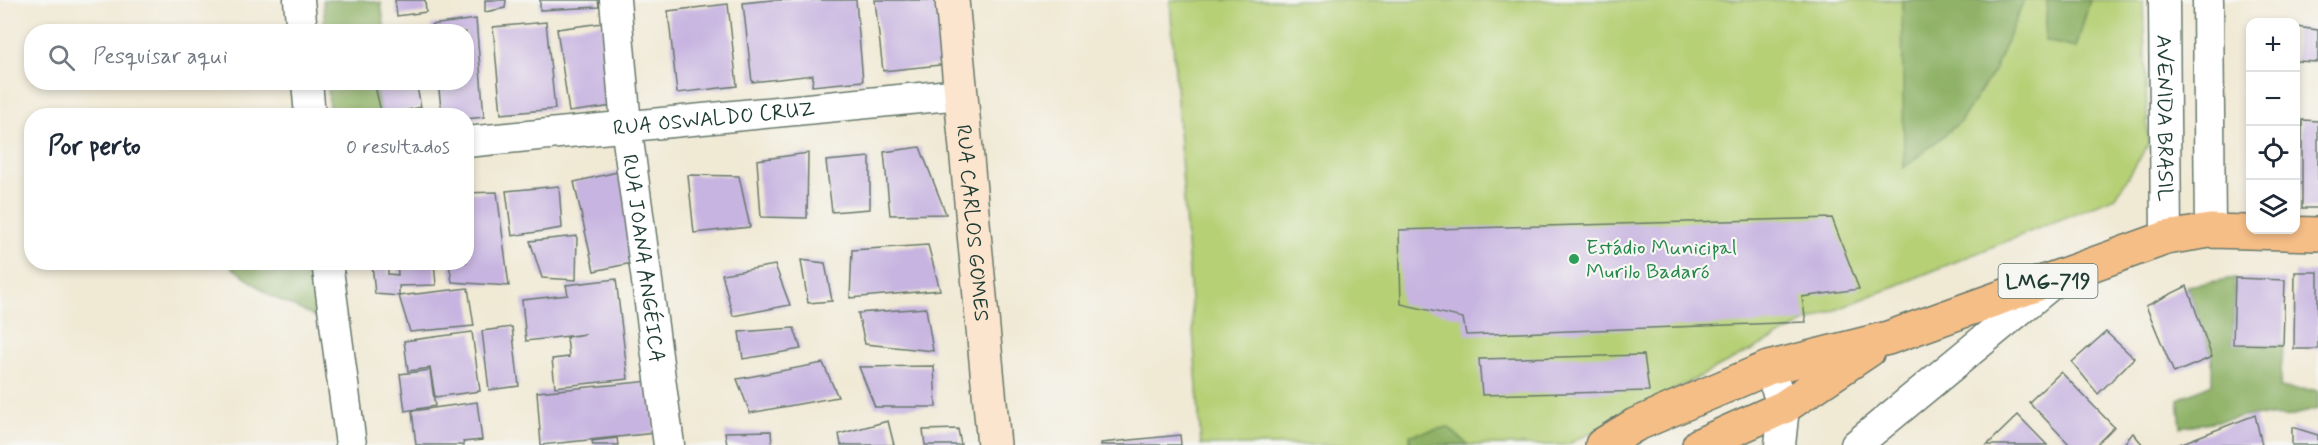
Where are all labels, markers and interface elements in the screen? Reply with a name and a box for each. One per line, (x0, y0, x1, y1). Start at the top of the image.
map controls (2246, 18, 2300, 234)
button: + (2246, 18, 2300, 72)
search box (24, 24, 474, 90)
street label: AVENIDA BRASIL (2149, 35, 2179, 201)
icon: search (45, 41, 78, 74)
text: Pesquisar aqui (93, 43, 228, 71)
button: − (2246, 72, 2300, 126)
street label: RUA OSWALDO CRUZ (612, 95, 816, 143)
street label: RUA CARLOS GOMES (949, 123, 995, 323)
button: locate (2246, 126, 2300, 180)
text: Por perto (48, 130, 141, 164)
text: 0 resultados (346, 134, 450, 161)
street label: RUA JOANA ANGÉICA (615, 152, 671, 364)
button: layers (2246, 180, 2300, 234)
place label: Estádio Municipal Murilo Badaró (1586, 234, 1737, 286)
marker: Estádio Municipal Murilo Badaró (1567, 252, 1581, 266)
road number: LMG-719 (1998, 264, 2098, 298)

